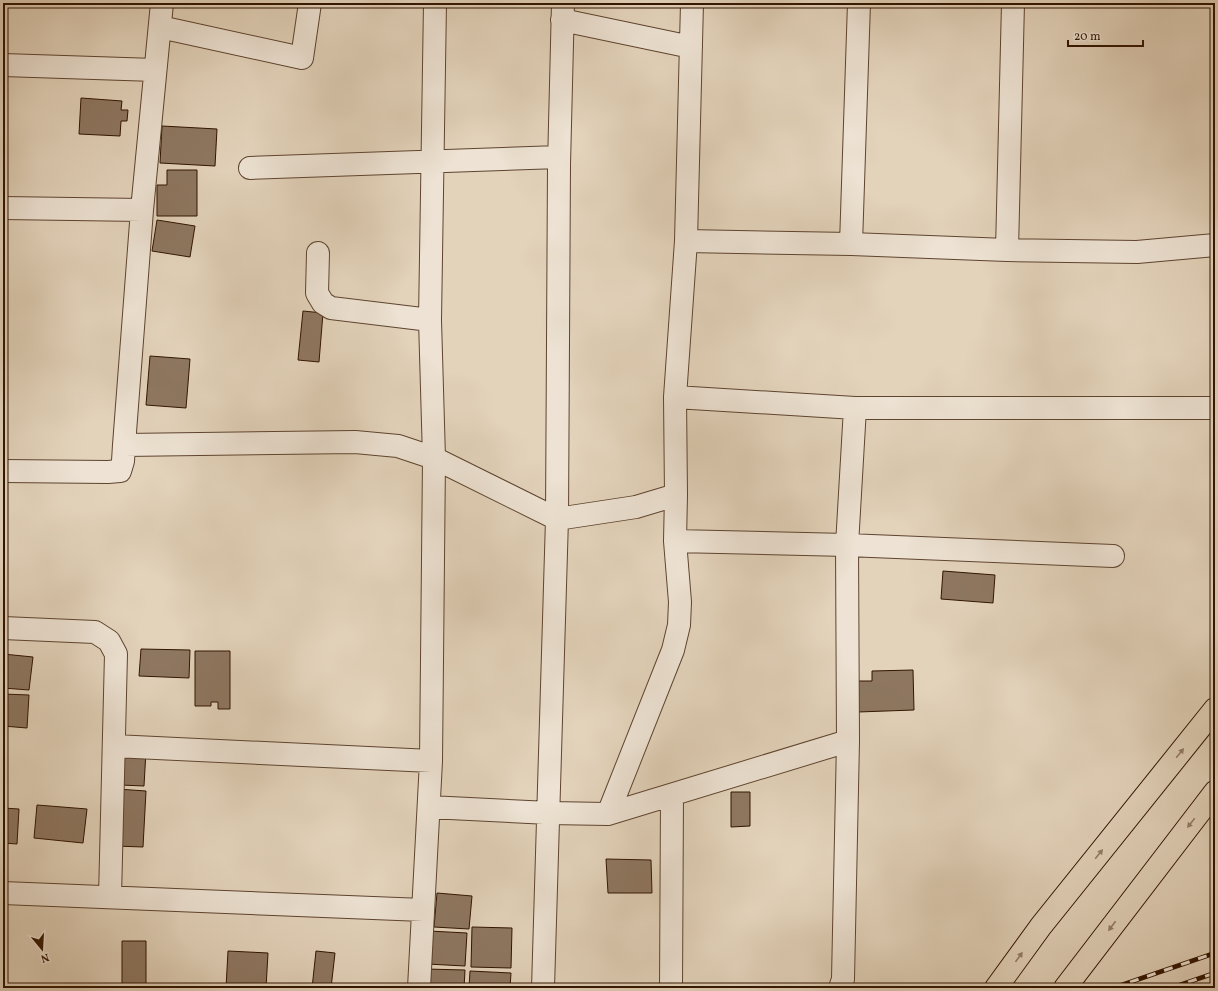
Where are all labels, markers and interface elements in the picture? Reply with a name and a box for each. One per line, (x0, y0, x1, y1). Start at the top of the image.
scale bar (1068, 22, 1143, 48)
text: 20 m (1074, 29, 1101, 45)
one-way arrow (1176, 747, 1185, 758)
one-way arrow (1187, 817, 1195, 828)
one-way arrow (1095, 849, 1103, 860)
one-way arrow (1108, 920, 1116, 931)
north arrow (22, 929, 62, 969)
text: N (39, 949, 51, 965)
one-way arrow (1015, 951, 1023, 962)

